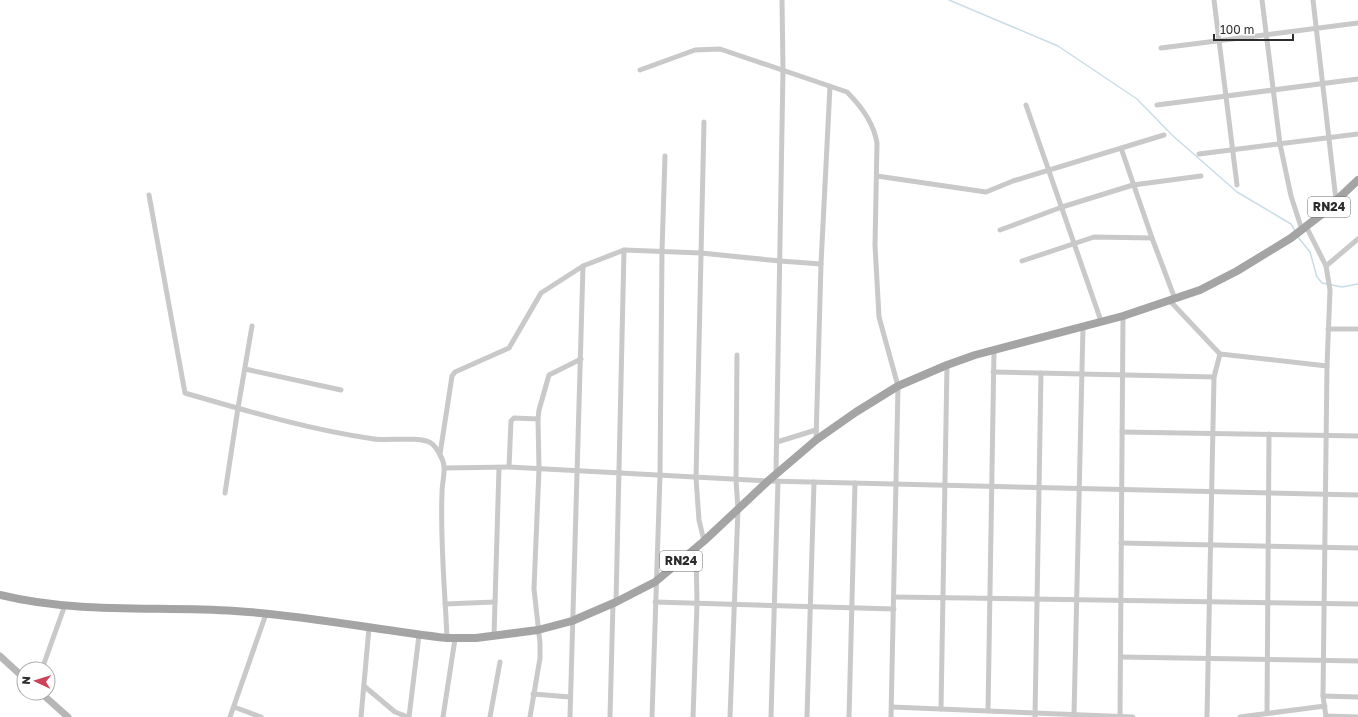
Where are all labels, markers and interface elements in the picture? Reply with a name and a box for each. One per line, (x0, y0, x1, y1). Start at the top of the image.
scale bar (1214, 16, 1293, 42)
text: 100 m (1220, 22, 1254, 37)
road number: RN24 (1308, 197, 1350, 217)
road number: RN24 (660, 551, 702, 571)
north arrow (16, 661, 56, 701)
text: N (19, 676, 32, 685)

